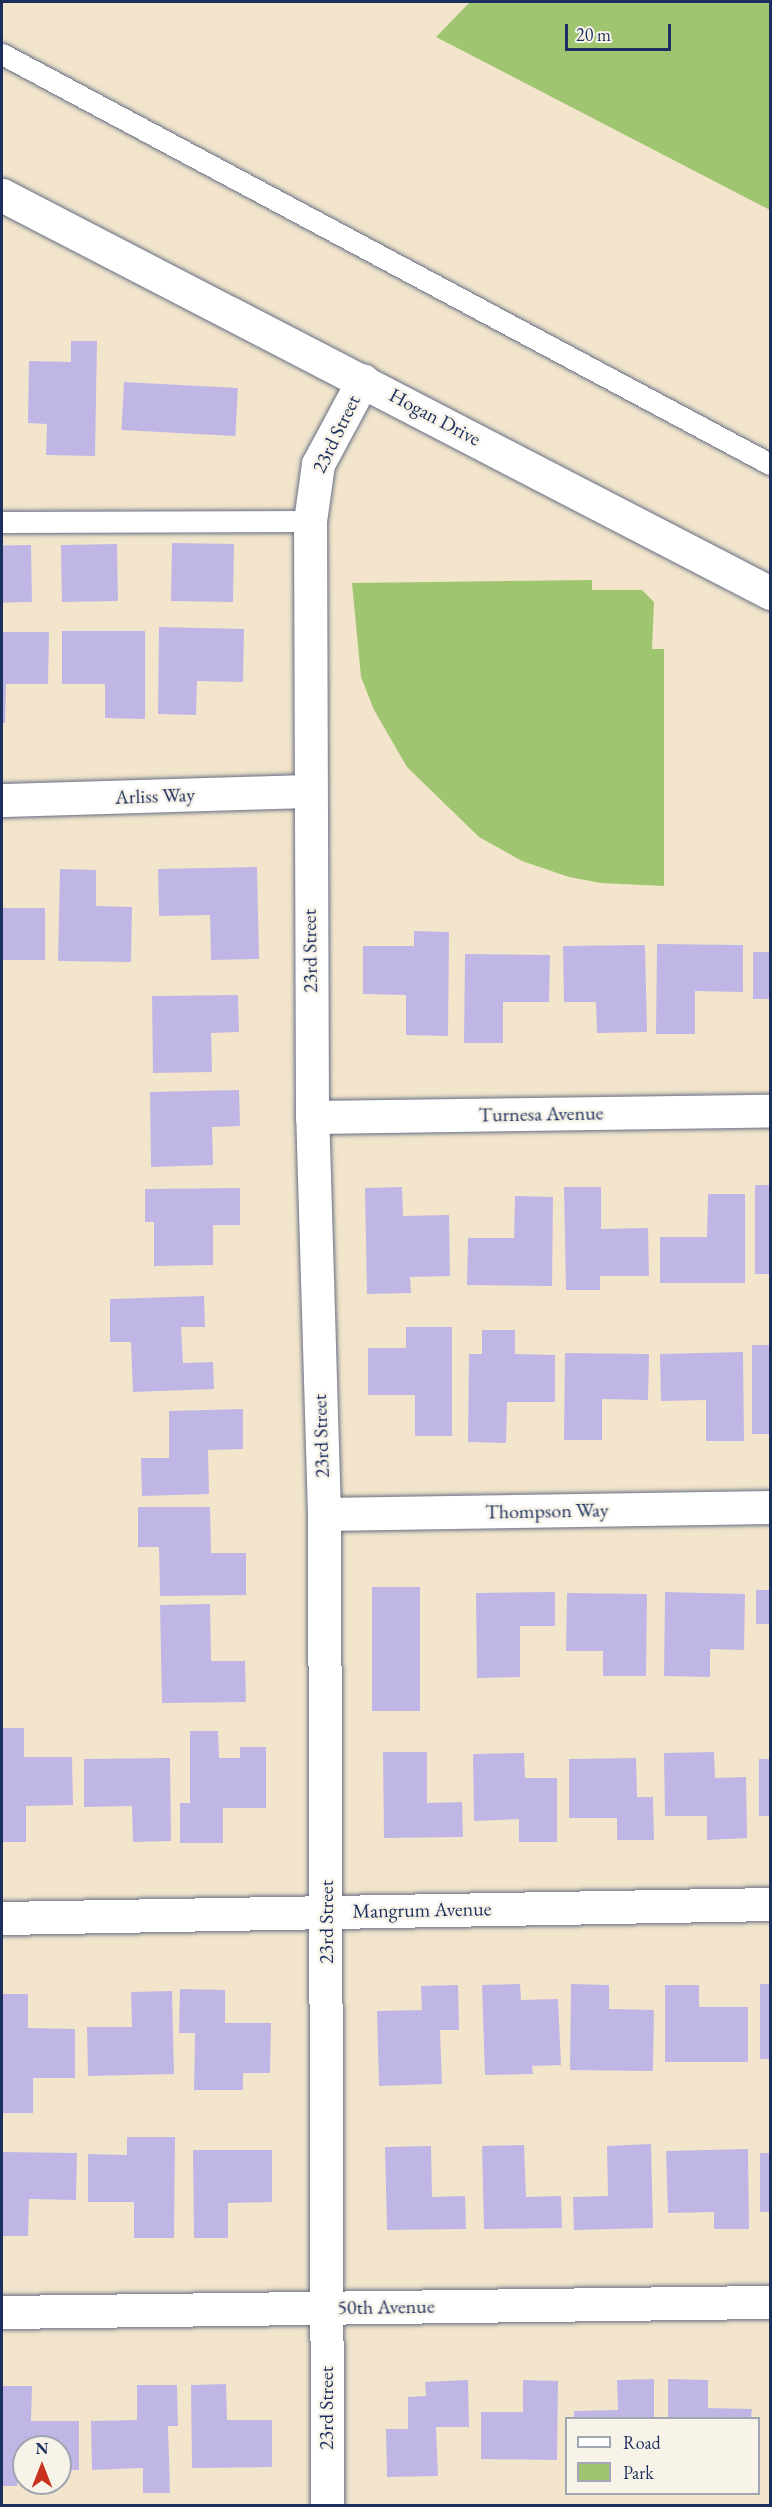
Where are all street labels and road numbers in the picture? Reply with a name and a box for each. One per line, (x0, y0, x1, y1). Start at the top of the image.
street label: Hogan Drive (385, 383, 485, 451)
street label: 23rd Street (307, 391, 365, 477)
street label: Arliss Way (115, 783, 195, 809)
street label: 23rd Street (297, 909, 323, 993)
street label: Turnesa Avenue (478, 1101, 604, 1127)
street label: 23rd Street (308, 1394, 334, 1478)
street label: Thompson Way (485, 1498, 609, 1524)
street label: 23rd Street (314, 1880, 338, 1964)
street label: Mangrum Avenue (352, 1897, 492, 1923)
street label: 50th Avenue (337, 2294, 435, 2320)
street label: 23rd Street (314, 2366, 338, 2450)

